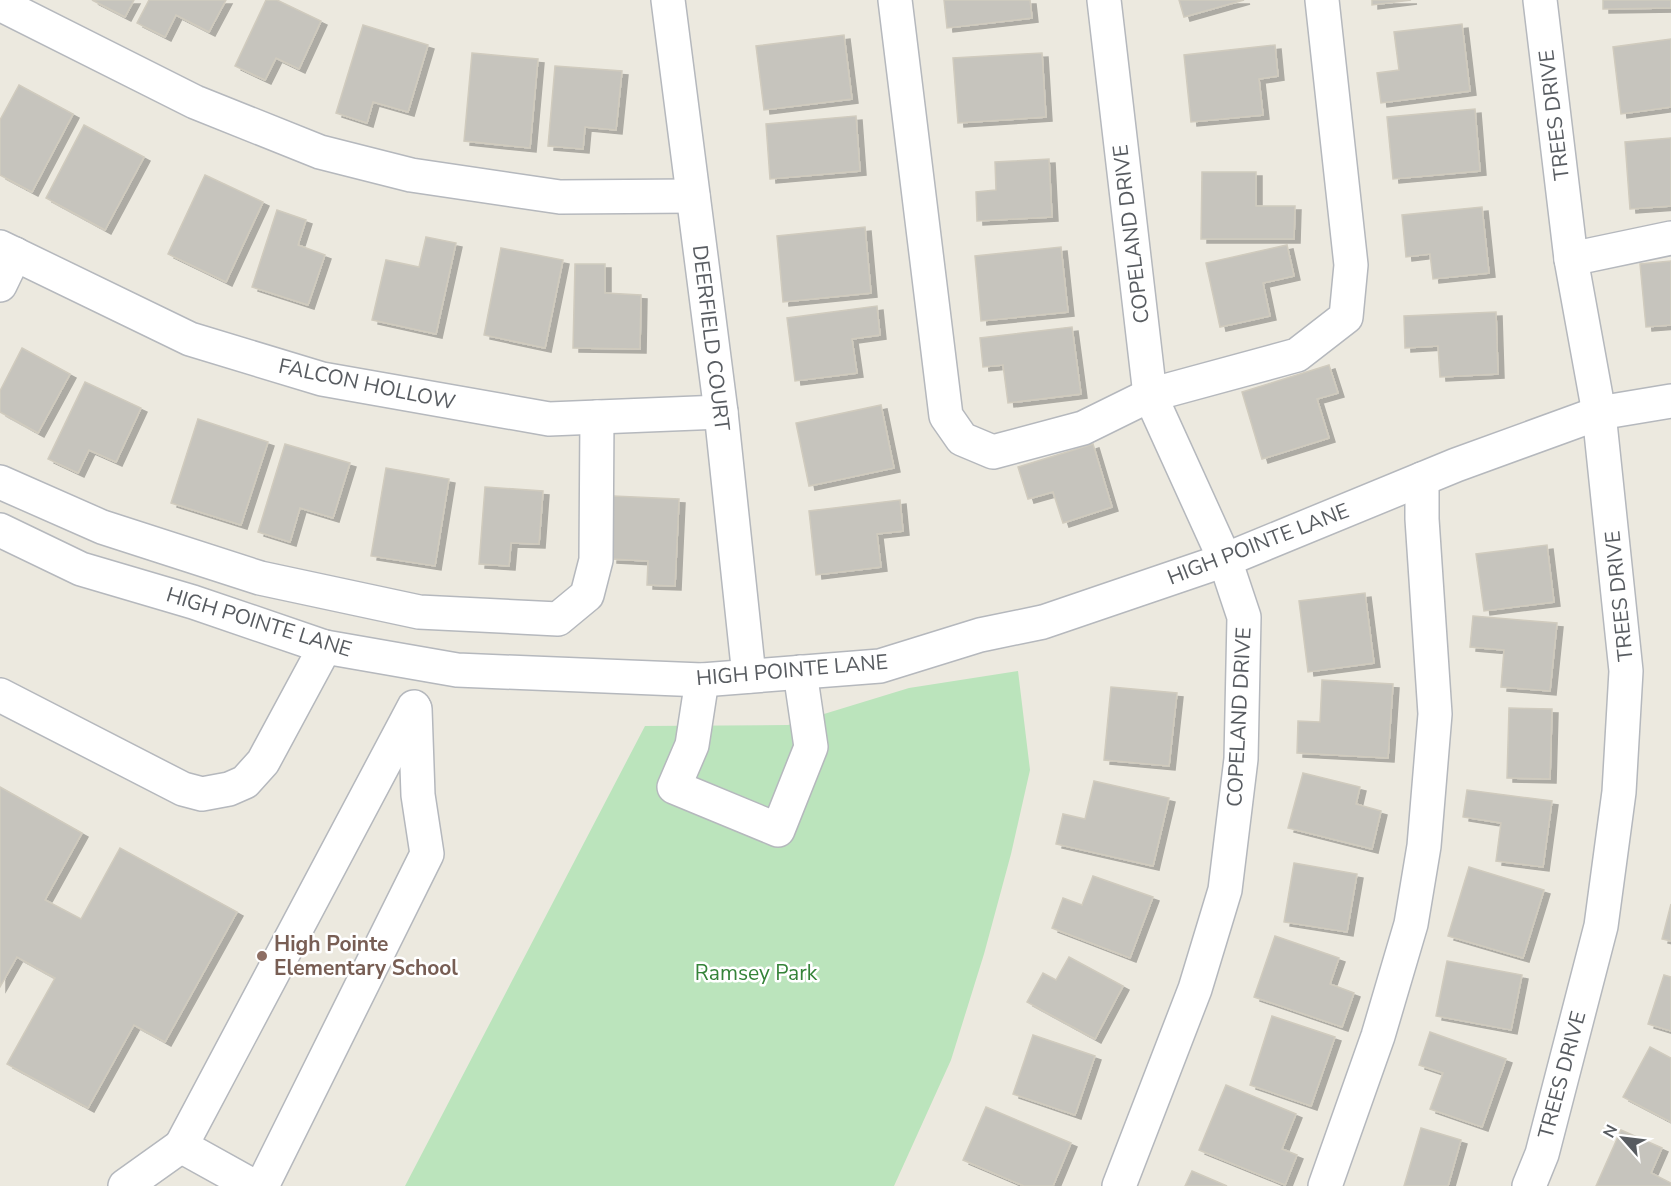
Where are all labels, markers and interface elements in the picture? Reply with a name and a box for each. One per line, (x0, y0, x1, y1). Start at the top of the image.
street label: TREES DRIVE (1532, 48, 1576, 182)
street label: COPELAND DRIVE (1106, 143, 1156, 325)
street label: DEERFIELD COURT (686, 243, 736, 433)
street label: FALCON HOLLOW (276, 352, 458, 416)
street label: HIGH POINTE LANE (1163, 496, 1353, 592)
street label: TREES DRIVE (1598, 529, 1640, 663)
street label: HIGH POINTE LANE (163, 580, 355, 664)
street label: COPELAND DRIVE (1220, 626, 1258, 808)
street label: HIGH POINTE LANE (695, 648, 889, 692)
place label: High Pointe Elementary School (274, 930, 458, 982)
marker: High Pointe Elementary School (255, 949, 269, 963)
park label: Ramsey Park (695, 959, 818, 987)
street label: TREES DRIVE (1532, 1008, 1592, 1142)
north arrow (1593, 1108, 1653, 1168)
text: N (1598, 1121, 1623, 1142)

